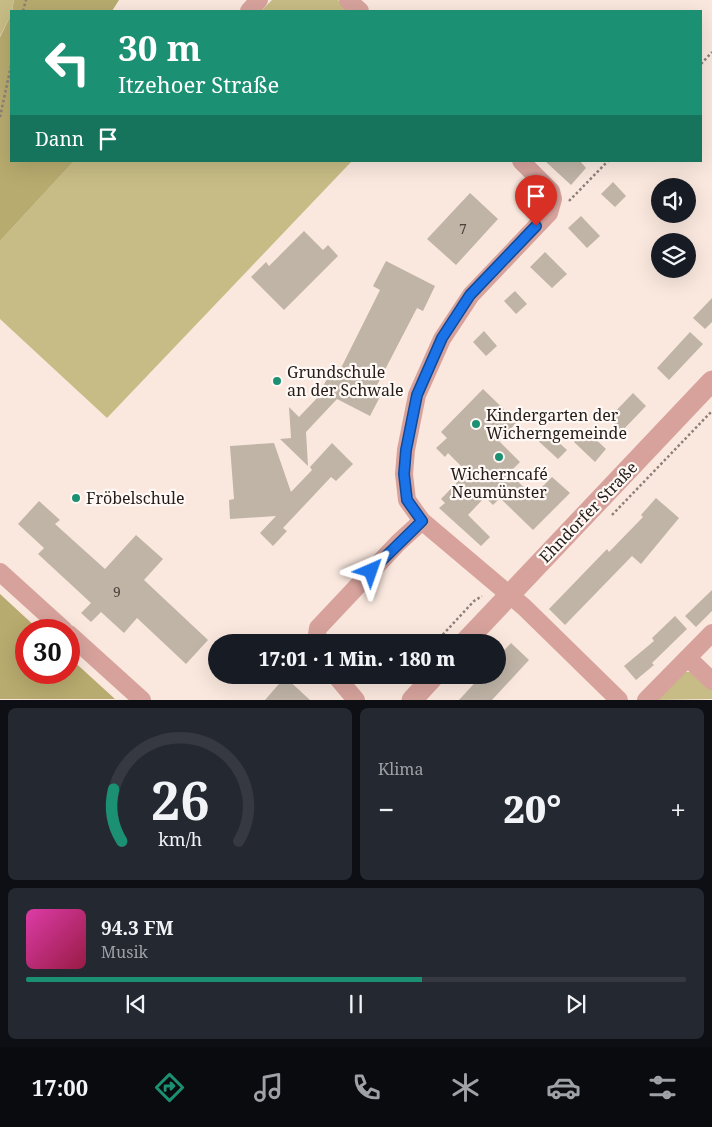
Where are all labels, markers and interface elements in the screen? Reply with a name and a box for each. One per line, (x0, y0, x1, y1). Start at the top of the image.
text: 30 m (118, 24, 201, 71)
icon: left (35, 30, 100, 95)
text: Itzehoer Straße (118, 69, 279, 99)
icon: arrive (94, 125, 122, 153)
text: Dann (35, 126, 84, 152)
pin (515, 175, 557, 226)
map controls (651, 178, 696, 278)
button: sound (651, 178, 696, 223)
icon: arrive (522, 182, 550, 210)
house number: 7 (459, 219, 467, 238)
button: layers (651, 233, 696, 278)
place label: Grundschule an der Schwale (287, 361, 404, 401)
marker: Grundschule an der Schwale (271, 375, 283, 387)
place label: Kindergarten der Wicherngemeinde (486, 404, 627, 444)
marker: Kindergarten der Wicherngemeinde (470, 418, 482, 430)
marker: Wicherncafé Neumünster (493, 451, 505, 463)
street label: Ehndorfer Straße (534, 457, 642, 567)
place label: Wicherncafé Neumünster (450, 463, 548, 503)
place label: Fröbelschule (86, 487, 184, 509)
marker: Fröbelschule (70, 492, 82, 504)
position arrow (344, 544, 396, 596)
house number: 9 (113, 582, 121, 601)
speed limit sign: 30 (15, 619, 80, 684)
text: 17:01 · 1 Min. · 180 m (259, 646, 455, 672)
text: Klima (378, 758, 423, 780)
text: 26 (151, 764, 209, 835)
text: 20° (503, 782, 561, 834)
text: − (378, 790, 394, 828)
text: + (670, 790, 686, 828)
text: km/h (158, 827, 202, 851)
text: 94.3 FM (101, 915, 174, 941)
text: Musik (101, 941, 148, 963)
icon: previous (122, 990, 150, 1018)
icon: pause (342, 990, 370, 1018)
icon: next (562, 990, 590, 1018)
icon: directions (152, 1070, 187, 1105)
icon: music (251, 1070, 286, 1105)
icon: phone (349, 1070, 384, 1105)
icon: climate (448, 1070, 483, 1105)
icon: car (546, 1070, 581, 1105)
icon: filters (645, 1070, 680, 1105)
text: 17:00 (32, 1072, 88, 1102)

